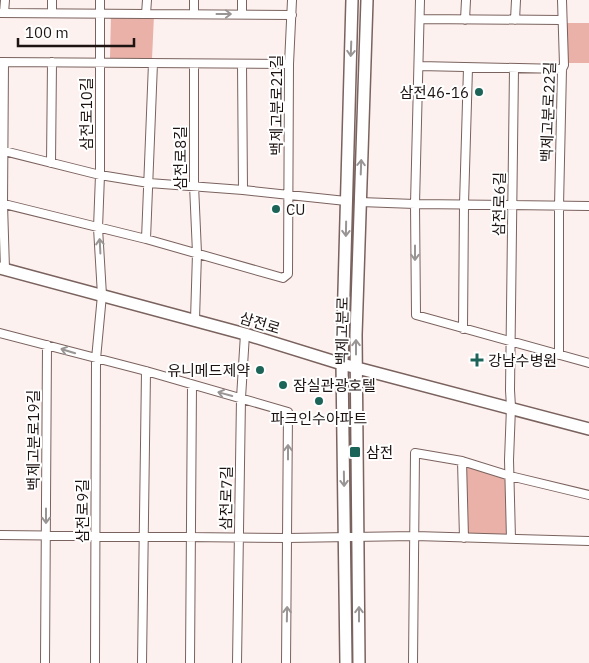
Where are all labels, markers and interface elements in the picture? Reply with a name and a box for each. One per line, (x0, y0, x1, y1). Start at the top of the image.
one-way arrow (215, 9, 231, 19)
scale bar (18, 15, 134, 47)
text: 100 m (25, 23, 69, 42)
one-way arrow (346, 40, 356, 56)
street label: 백제고분로21길 (267, 55, 286, 155)
street label: 백제고분로22길 (537, 61, 559, 163)
street label: 삼전로10길 (77, 77, 96, 151)
place label: 삼전46-16 (399, 83, 469, 102)
marker: 삼전46-16 (473, 86, 485, 98)
street label: 삼전로8길 (171, 126, 190, 190)
one-way arrow (356, 159, 366, 176)
street label: 삼전로6길 (489, 172, 509, 236)
place label: CU (286, 200, 306, 219)
marker: CU (270, 203, 282, 215)
one-way arrow (341, 220, 350, 236)
one-way arrow (95, 239, 104, 255)
one-way arrow (410, 244, 420, 261)
street label: 백제고분로 (332, 296, 352, 366)
street label: 삼전로 (237, 308, 283, 338)
one-way arrow (351, 339, 361, 356)
one-way arrow (60, 345, 76, 355)
place label: 강남수병원 (488, 351, 557, 370)
marker: 강남수병원 (470, 353, 484, 367)
place label: 유니메드제약 (167, 361, 250, 380)
marker: 유니메드제약 (254, 364, 266, 376)
place label: 잠실관광호텔 (293, 376, 376, 395)
marker: 잠실관광호텔 (277, 379, 289, 391)
one-way arrow (217, 388, 233, 398)
street label: 백제고분로19길 (24, 390, 43, 490)
marker: 파크인수아파트 (313, 395, 325, 407)
place label: 파크인수아파트 (271, 409, 367, 428)
place label: 삼전 (366, 443, 394, 462)
one-way arrow (283, 444, 293, 460)
marker: 삼전 (348, 445, 362, 459)
street label: 삼전로7길 (216, 466, 236, 530)
one-way arrow (339, 470, 349, 486)
street label: 삼전로9길 (73, 479, 92, 543)
one-way arrow (41, 508, 51, 524)
one-way arrow (282, 607, 292, 623)
one-way arrow (354, 607, 364, 623)

